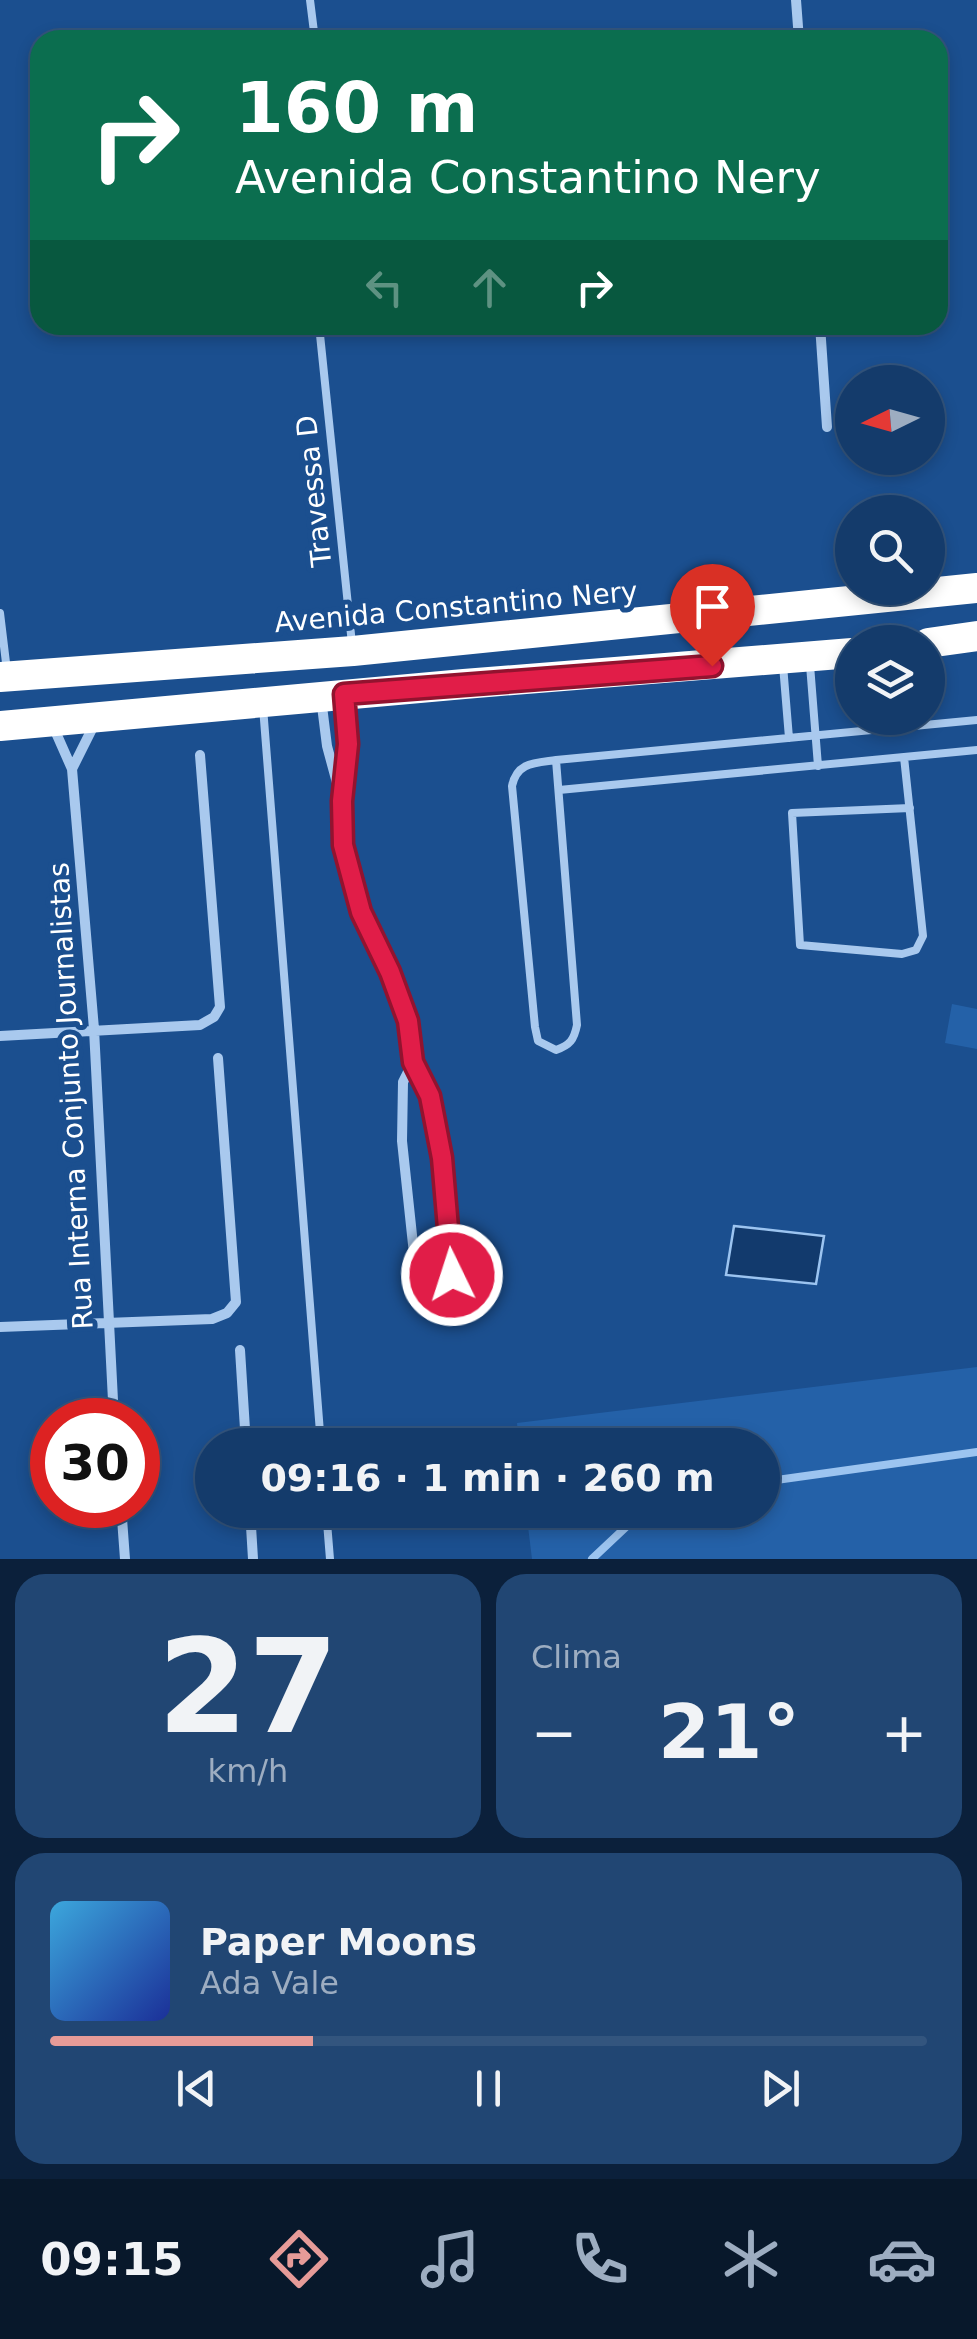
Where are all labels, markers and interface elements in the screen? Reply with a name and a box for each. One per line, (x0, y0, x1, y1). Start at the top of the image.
text: 160 m (235, 67, 478, 149)
icon: right (70, 70, 200, 200)
text: Avenida Constantino Nery (235, 151, 821, 204)
icon: left (357, 260, 412, 315)
icon: ahead (462, 260, 517, 315)
icon: right (567, 260, 622, 315)
north arrow (835, 365, 945, 475)
map controls (835, 365, 945, 735)
street label: Travessa D (290, 414, 338, 569)
button: search (835, 495, 945, 605)
pin (670, 564, 755, 667)
street label: Avenida Constantino Nery (273, 575, 639, 639)
icon: arrive (685, 579, 740, 634)
button: layers (835, 625, 945, 735)
street label: Rua Interna Conjunto Journalistas (42, 862, 100, 1330)
position arrow (400, 1223, 504, 1327)
speed limit sign: 30 (30, 1398, 160, 1528)
text: 09:16 · 1 min · 260 m (260, 1456, 715, 1500)
text: 27 (158, 1611, 338, 1763)
text: Clima (531, 1638, 622, 1676)
text: 21° (658, 1688, 800, 1776)
text: − (531, 1701, 577, 1765)
text: + (881, 1701, 927, 1765)
text: km/h (208, 1752, 288, 1790)
text: Paper Moons (200, 1920, 477, 1964)
text: Ada Vale (200, 1964, 339, 2002)
icon: previous (169, 2061, 224, 2116)
icon: pause (461, 2061, 516, 2116)
icon: next (753, 2061, 808, 2116)
icon: directions (264, 2224, 334, 2294)
icon: music (415, 2224, 485, 2294)
icon: phone (565, 2224, 635, 2294)
icon: climate (716, 2224, 786, 2294)
icon: car (867, 2224, 937, 2294)
text: 09:15 (40, 2233, 184, 2286)

